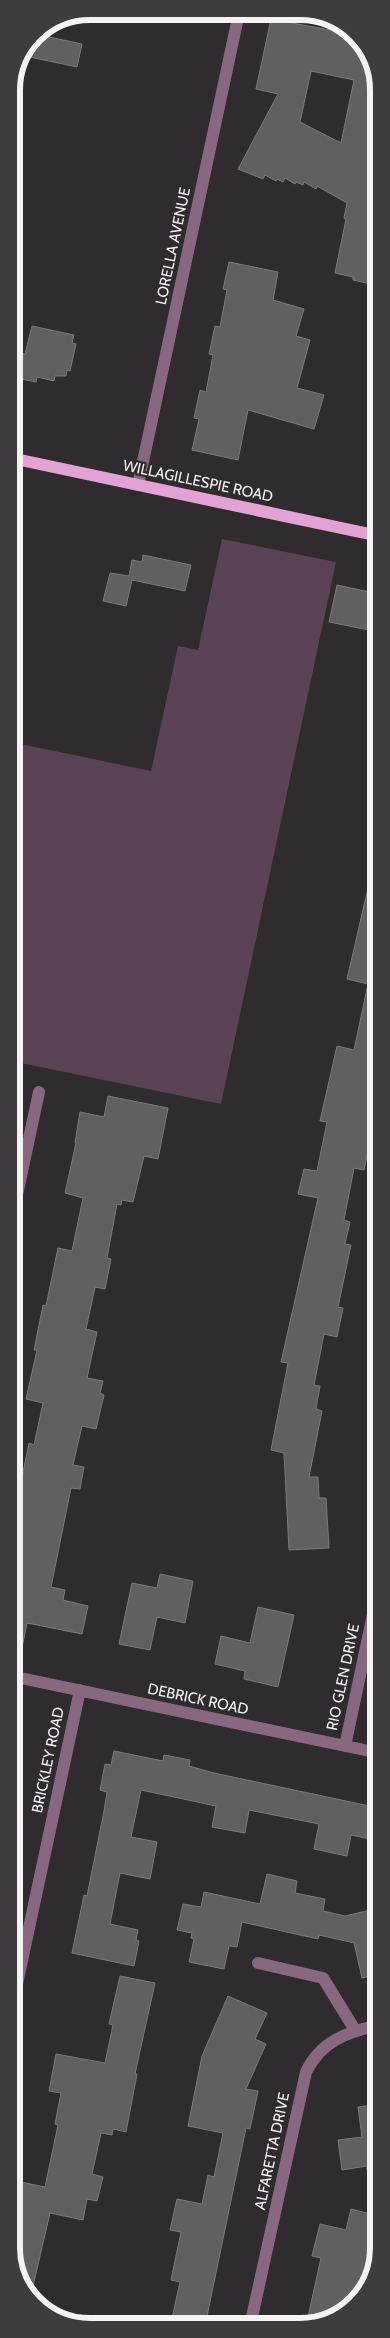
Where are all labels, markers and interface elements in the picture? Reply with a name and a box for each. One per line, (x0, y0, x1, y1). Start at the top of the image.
street label: LORELLA AVENUE (152, 186, 194, 306)
street label: WILLAGILLESPIE ROAD (121, 456, 275, 506)
street label: RIO GLEN DRIVE (323, 1622, 363, 1732)
street label: DEBRICK ROAD (146, 1680, 250, 1718)
street label: BRICKLEY ROAD (28, 1705, 68, 1815)
street label: ALFARETTA DRIVE (251, 2091, 293, 2211)

